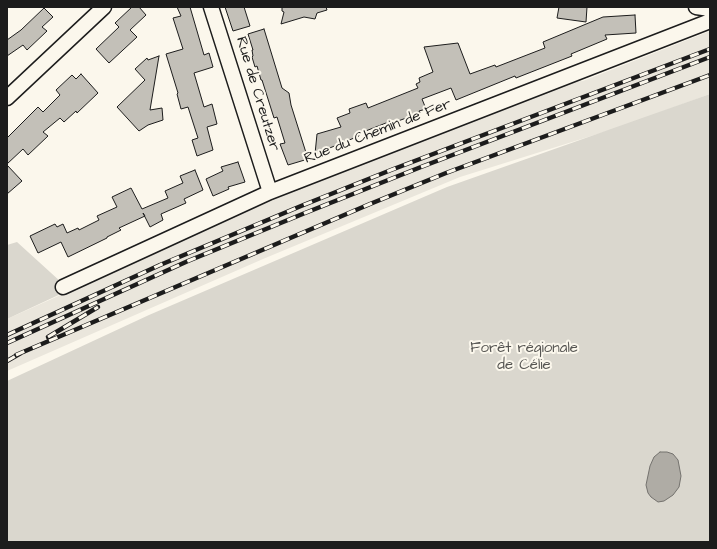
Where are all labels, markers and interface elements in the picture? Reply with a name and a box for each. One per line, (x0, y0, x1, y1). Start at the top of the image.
street label: Rue de Creutzer (231, 35, 283, 153)
street label: Rue du Chemin de Fer (302, 96, 454, 168)
park label: Forêt régionale de Célie (470, 340, 578, 375)

